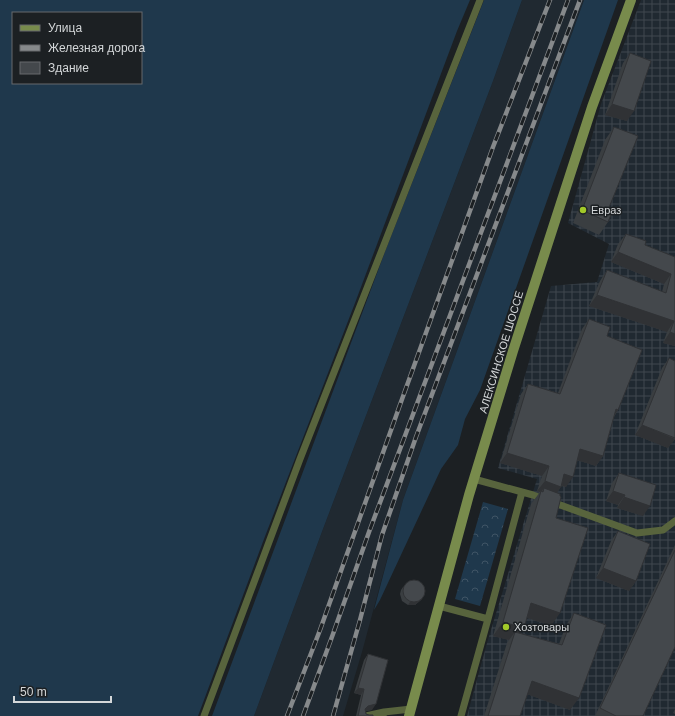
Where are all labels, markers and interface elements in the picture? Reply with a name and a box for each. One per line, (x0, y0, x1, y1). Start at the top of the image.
legend (12, 12, 142, 84)
text: Улица (48, 21, 82, 35)
text: Железная дорога (48, 41, 145, 55)
text: Здание (48, 61, 89, 75)
place label: Евраз (591, 204, 621, 216)
marker: Евраз (578, 205, 588, 215)
street label: АЛЕКСИНСКОЕ ШОССЕ (477, 289, 525, 415)
place label: Хозтовары (514, 621, 569, 633)
marker: Хозтовары (501, 622, 511, 632)
scale bar (14, 678, 111, 704)
text: 50 m (20, 685, 47, 699)

